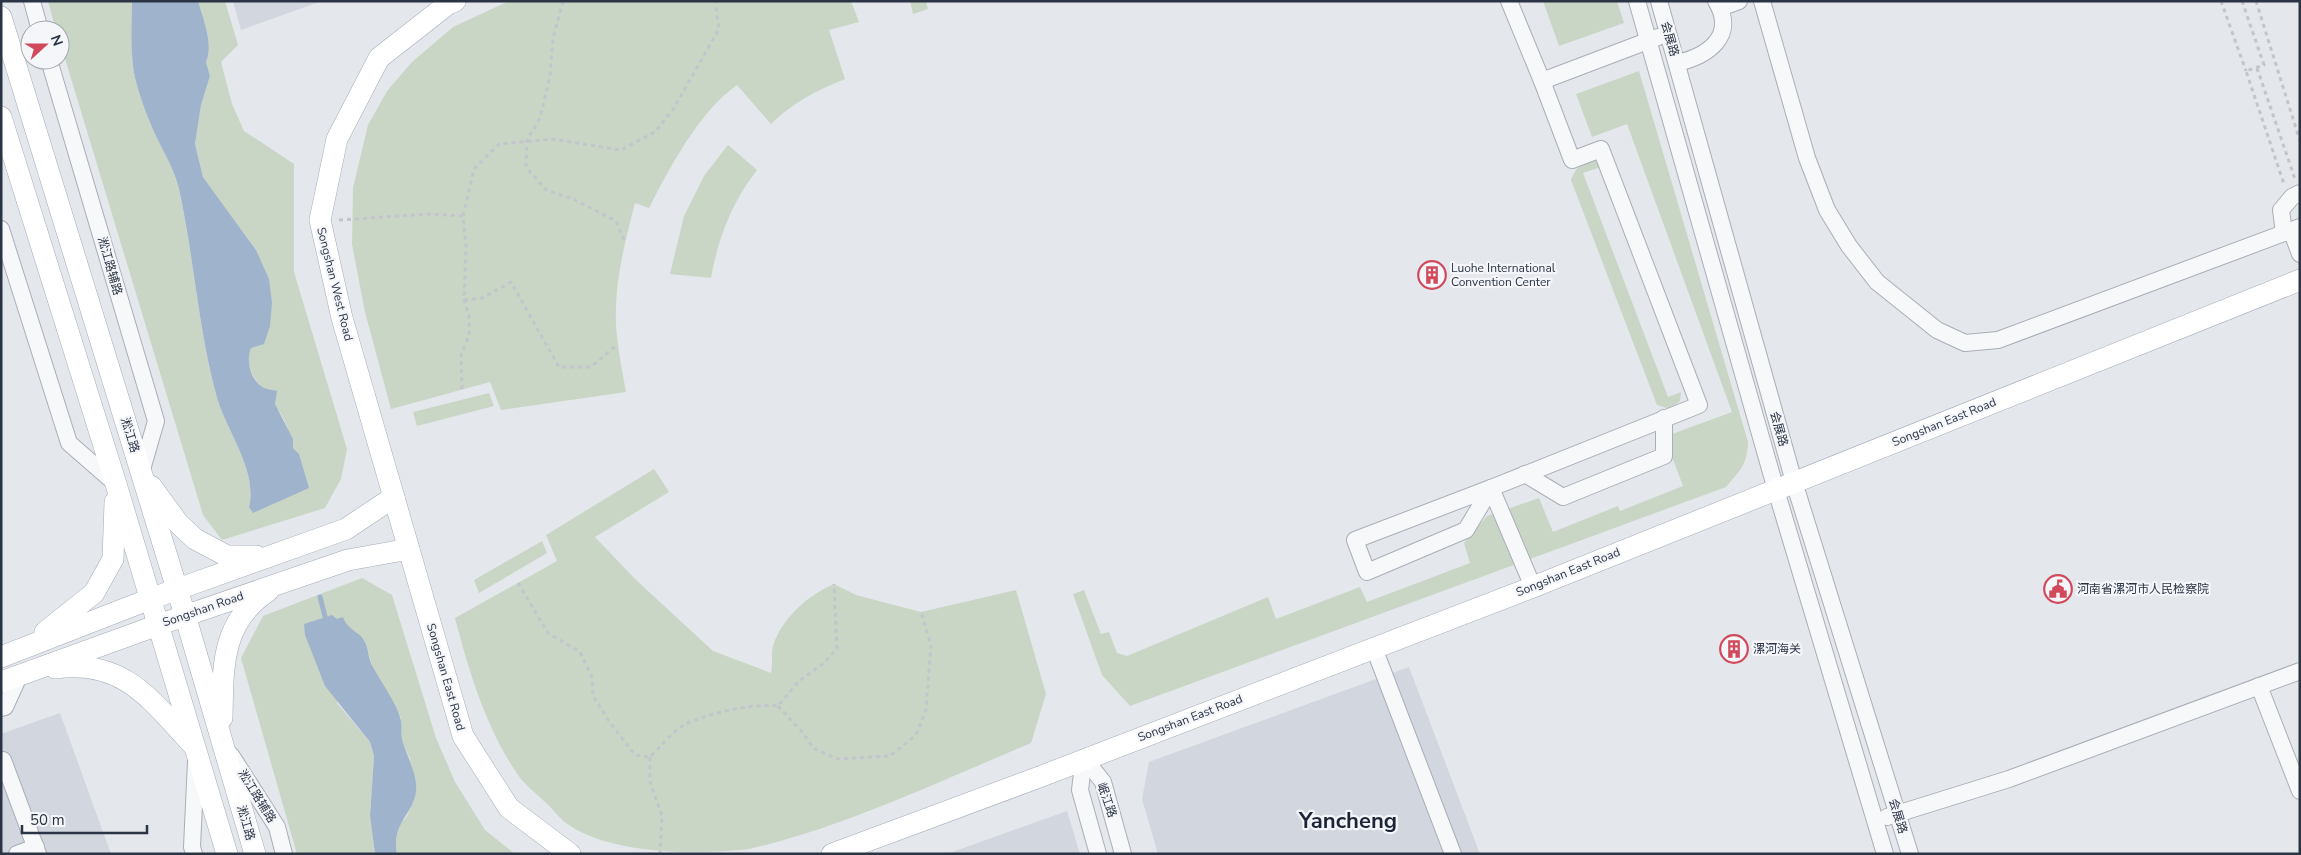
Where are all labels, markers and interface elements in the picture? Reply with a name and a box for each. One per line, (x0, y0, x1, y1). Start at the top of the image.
street label: 会展路 (1657, 19, 1683, 59)
north arrow (20, 20, 70, 70)
text: N (46, 32, 67, 49)
street label: Songshan West Road (313, 226, 357, 342)
street label: 淞江路辅路 (94, 235, 126, 297)
building icon: Luohe International Convention Center (1417, 260, 1447, 290)
place label: Luohe International Convention Center (1451, 260, 1556, 290)
street label: Songshan East Road (1890, 394, 1998, 450)
street label: 会展路 (1766, 409, 1792, 449)
street label: 淞江路 (117, 415, 143, 455)
street label: Songshan East Road (1514, 544, 1622, 600)
public building icon: 河南省漯河市人民检察院 (2043, 574, 2073, 604)
place label: 河南省漯河市人民检察院 (2077, 581, 2209, 597)
street label: Songshan Road (160, 588, 246, 630)
street label: Songshan East Road (423, 621, 469, 733)
building icon: 漯河海关 (1719, 634, 1749, 664)
place label: 漯河海关 (1753, 641, 1801, 657)
street label: Songshan East Road (1135, 691, 1245, 745)
street label: 淞江路辅路 (235, 767, 279, 825)
street label: 岷江路 (1094, 780, 1120, 820)
street label: 会展路 (1885, 796, 1911, 836)
scale bar (22, 802, 148, 834)
street label: 淞江路 (234, 804, 258, 842)
district label: Yancheng (1298, 806, 1397, 836)
text: 50 m (30, 810, 65, 830)

